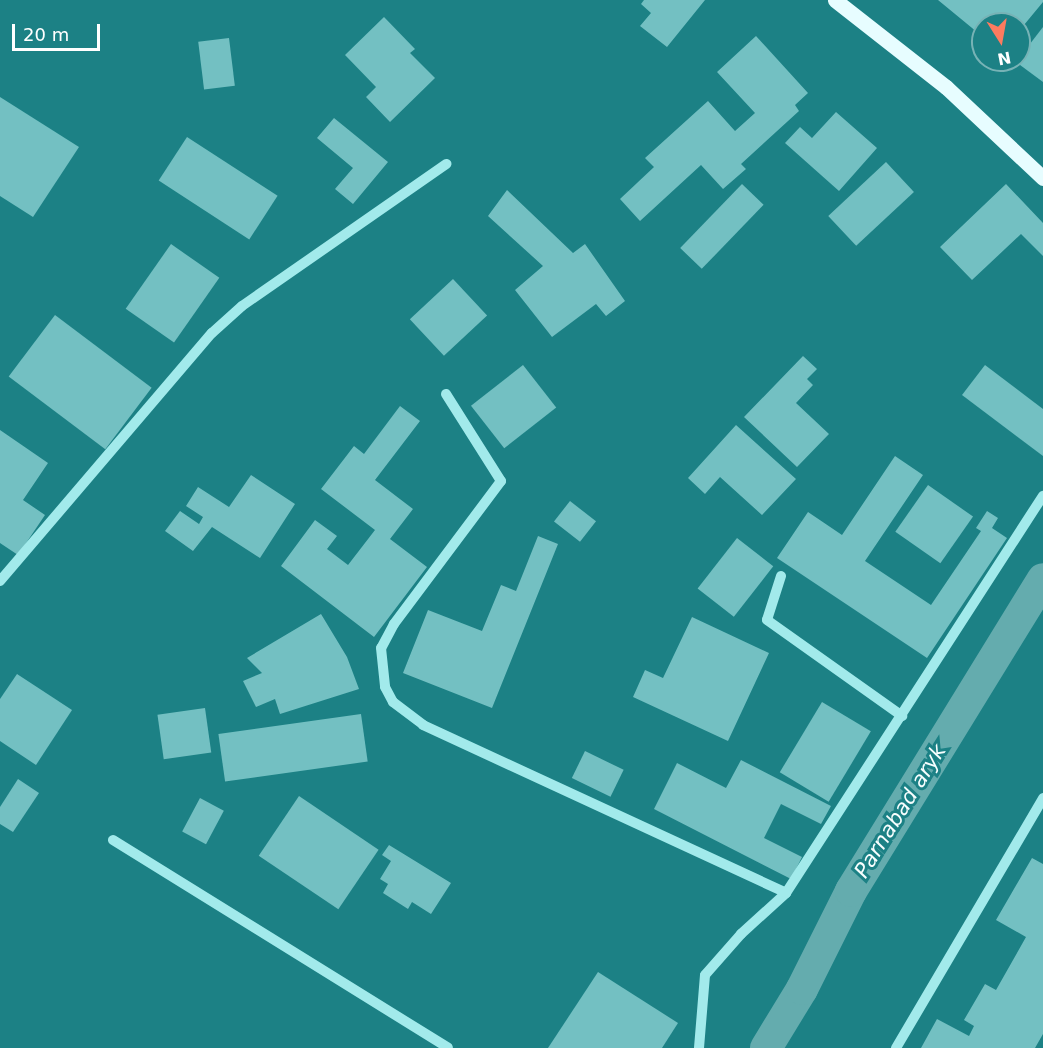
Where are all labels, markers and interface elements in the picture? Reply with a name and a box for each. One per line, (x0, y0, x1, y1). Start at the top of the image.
scale bar (15, 12, 104, 50)
north arrow (971, 12, 1031, 72)
text: 20 m (23, 24, 69, 45)
text: N (996, 48, 1013, 69)
water label: Parnabad aryk (849, 740, 951, 882)

